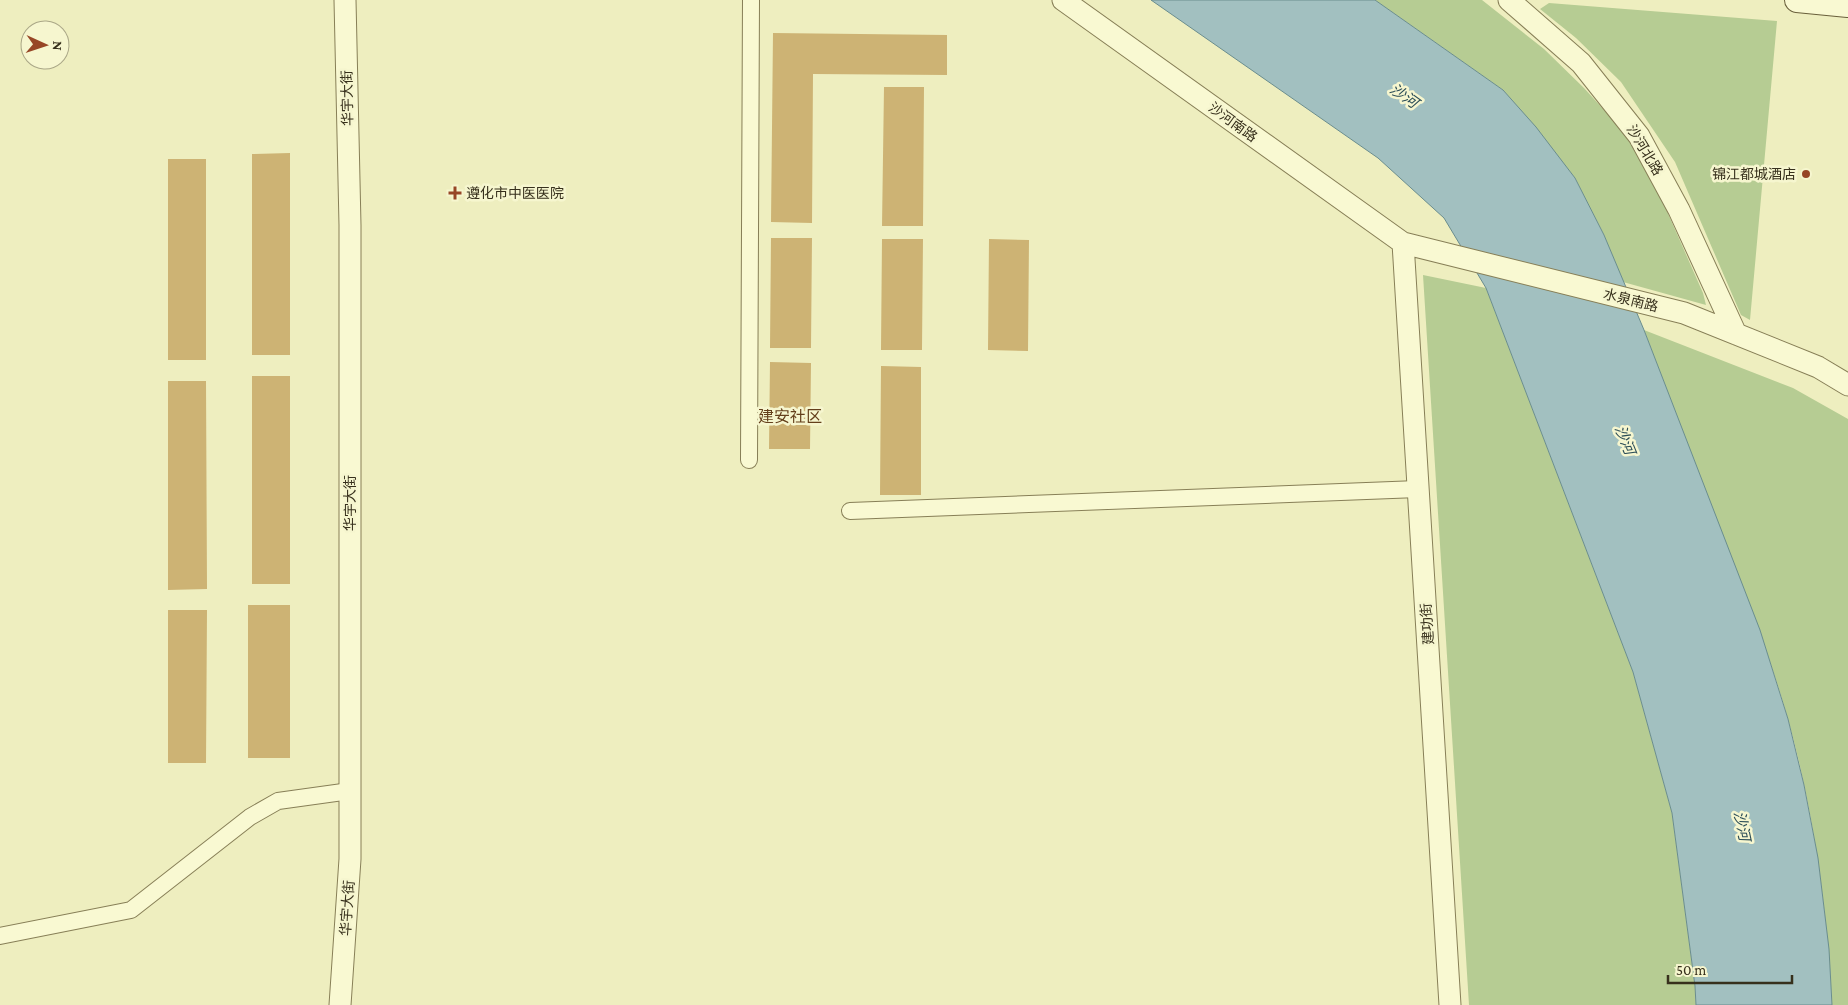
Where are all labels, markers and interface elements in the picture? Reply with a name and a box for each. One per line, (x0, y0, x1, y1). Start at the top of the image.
north arrow (20, 20, 70, 70)
text: N (50, 40, 66, 51)
street label: 华宇大街 (339, 70, 355, 126)
water label: 沙河 (1387, 81, 1423, 113)
street label: 沙河南路 (1206, 99, 1260, 145)
street label: 沙河北路 (1624, 122, 1666, 178)
place label: 锦江都城酒店 (1712, 166, 1796, 182)
marker: 锦江都城酒店 (1800, 168, 1812, 180)
place label: 遵化市中医医院 (466, 185, 564, 201)
marker: 遵化市中医医院 (448, 186, 462, 200)
street label: 水泉南路 (1602, 285, 1660, 315)
district label: 建安社区 (758, 408, 822, 425)
water label: 沙河 (1612, 423, 1639, 460)
street label: 华宇大街 (342, 475, 358, 531)
street label: 建功街 (1418, 602, 1436, 646)
water label: 沙河 (1731, 810, 1754, 845)
street label: 华宇大街 (337, 880, 357, 936)
scale bar (1668, 952, 1792, 984)
text: 50 m (1676, 962, 1706, 978)

